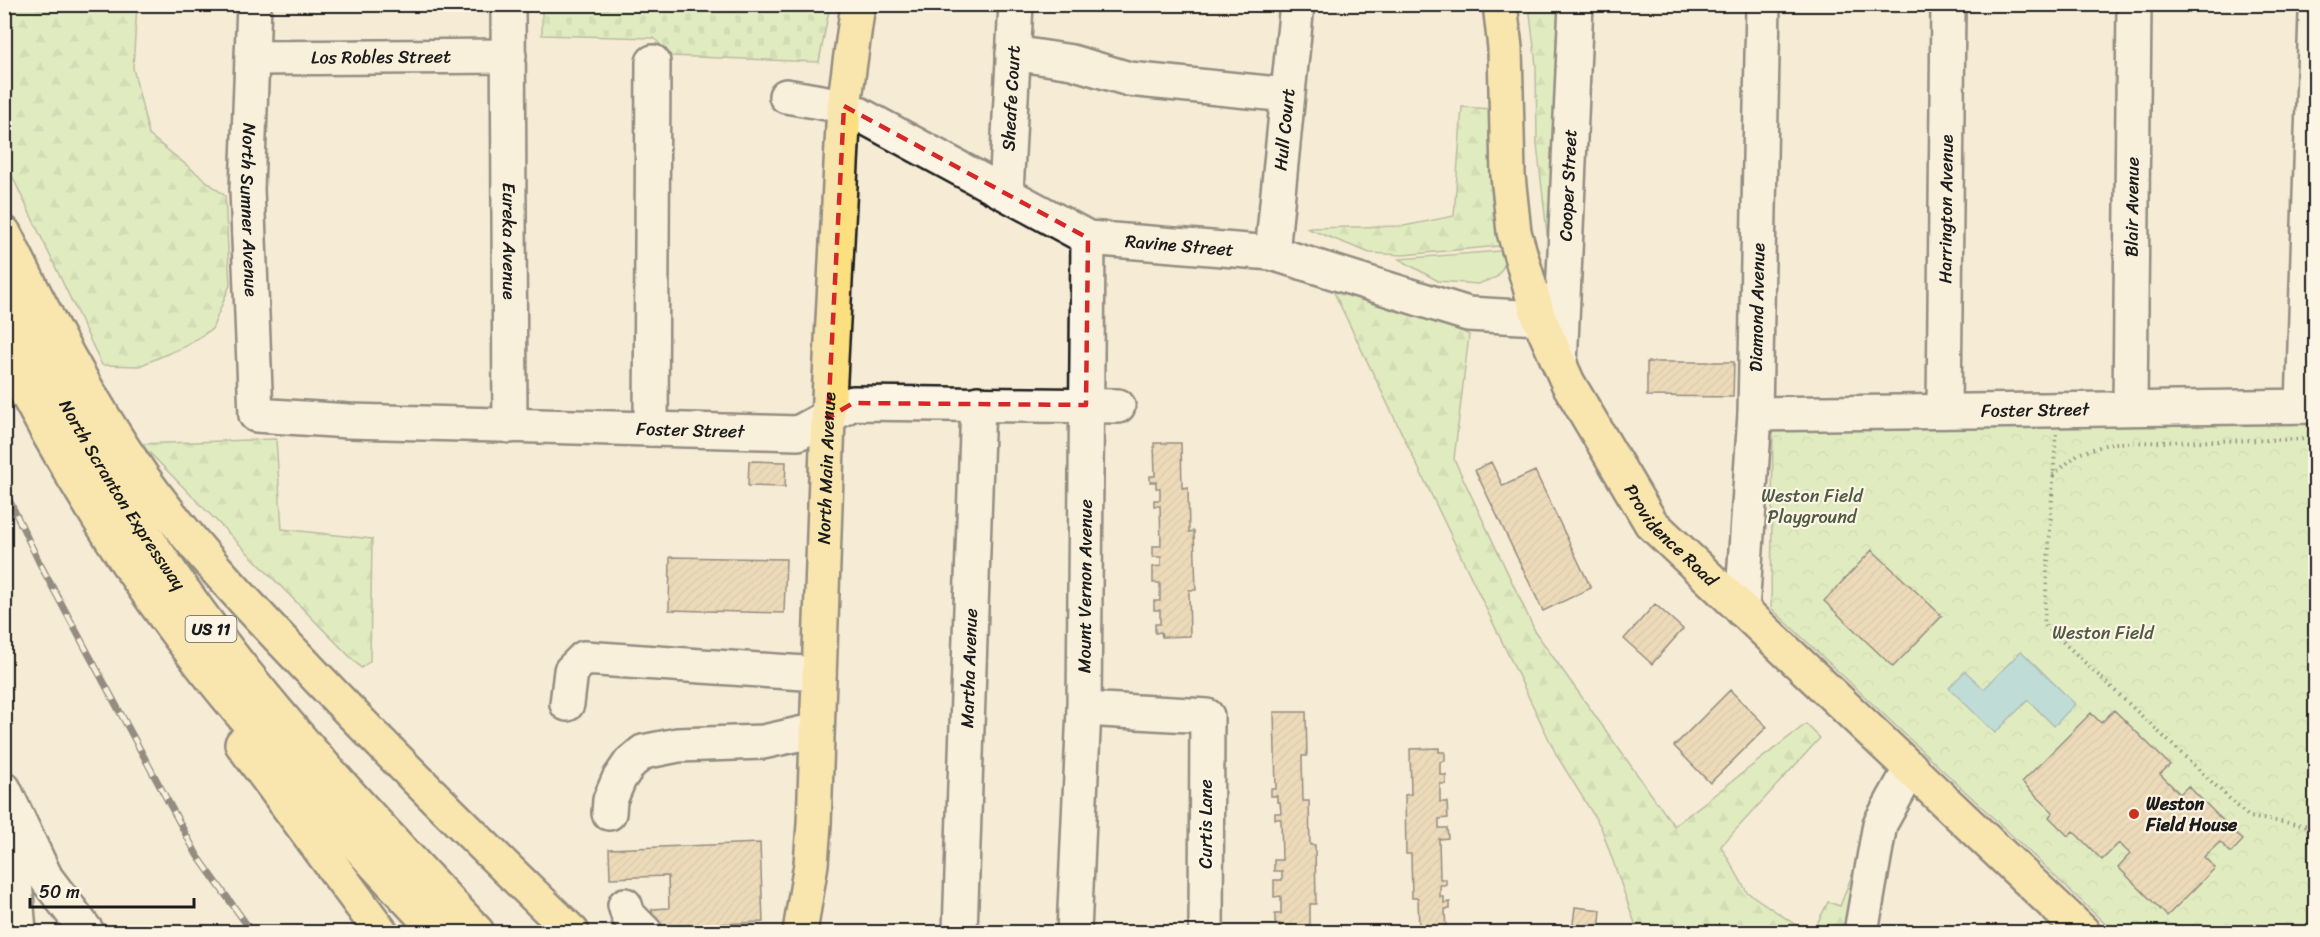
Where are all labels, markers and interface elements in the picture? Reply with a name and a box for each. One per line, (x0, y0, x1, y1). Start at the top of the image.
street label: Los Robles Street (311, 40, 451, 74)
street label: Sheafe Court (992, 44, 1030, 152)
street label: Hull Court (1264, 87, 1304, 172)
street label: North Sumner Avenue (231, 122, 267, 298)
street label: Cooper Street (1550, 128, 1586, 242)
street label: Harrington Avenue (1929, 134, 1963, 284)
street label: Blair Avenue (2115, 157, 2148, 257)
street label: Eureka Avenue (493, 182, 525, 300)
street label: Ravine Street (1124, 225, 1235, 266)
street label: Diamond Avenue (1740, 242, 1774, 372)
street label: North Main Avenue (808, 391, 845, 545)
street label: North Scranton Expressway (50, 393, 195, 598)
street label: Foster Street (1981, 393, 2090, 427)
street label: Foster Street (636, 413, 746, 448)
street label: Providence Road (1615, 478, 1726, 595)
park label: Weston Field Playground (1761, 480, 1864, 533)
street label: Mount Vernon Avenue (1068, 499, 1102, 673)
street label: Martha Avenue (951, 608, 987, 729)
road number: US 11 (186, 616, 236, 642)
park label: Weston Field (2052, 617, 2155, 649)
street label: Curtis Lane (1190, 779, 1222, 869)
place label: Weston Field House (2145, 788, 2238, 841)
marker: Weston Field House (2127, 807, 2141, 821)
scale bar (30, 871, 194, 909)
text: 50 m (39, 876, 80, 908)

